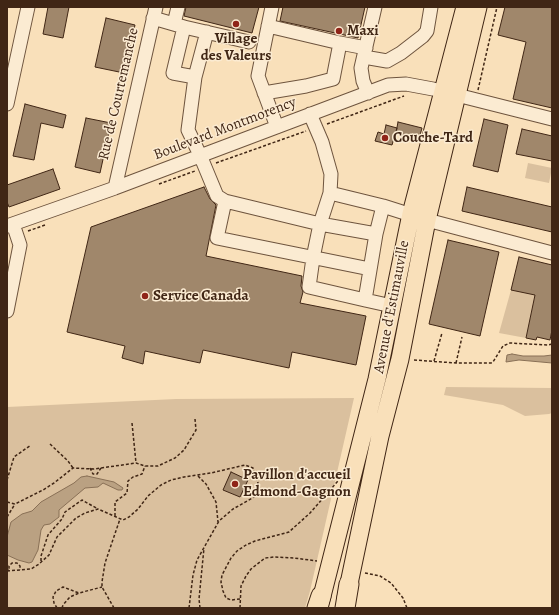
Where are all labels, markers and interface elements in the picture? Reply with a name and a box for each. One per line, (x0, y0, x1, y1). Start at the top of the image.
marker: Village des Valeurs (231, 19, 241, 29)
place label: Maxi (347, 22, 379, 40)
street label: Rue de Courtemanche (95, 26, 143, 162)
marker: Maxi (334, 26, 344, 36)
place label: Village des Valeurs (201, 30, 271, 65)
street label: Boulevard Montmorency (151, 93, 299, 165)
place label: Couche-Tard (393, 129, 473, 147)
marker: Couche-Tard (380, 133, 390, 143)
street label: Avenue d'Estimauville (370, 239, 414, 375)
place label: Service Canada (153, 287, 249, 305)
marker: Service Canada (140, 291, 150, 301)
place label: Pavillon d'accueil Edmond-Gagnon (243, 466, 351, 501)
marker: Pavillon d'accueil Edmond-Gagnon (230, 479, 240, 489)

